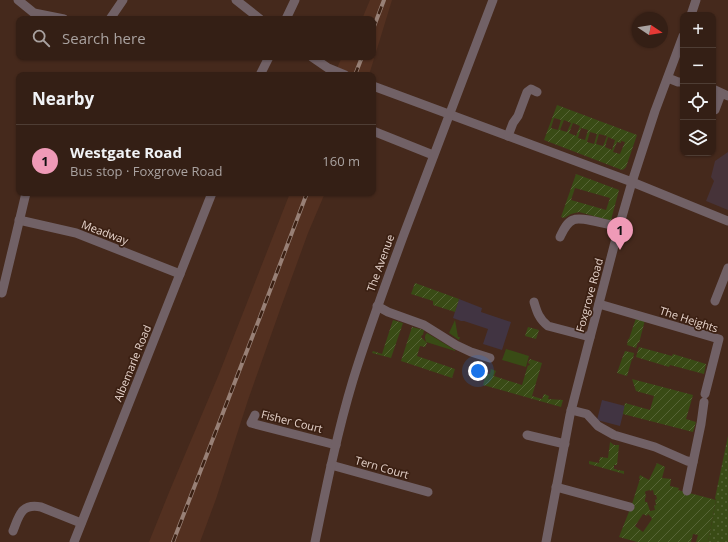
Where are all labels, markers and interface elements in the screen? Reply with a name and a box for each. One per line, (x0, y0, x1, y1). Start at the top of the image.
north arrow (632, 12, 668, 48)
map controls (680, 12, 716, 156)
button: + (680, 12, 716, 48)
search box (16, 16, 376, 60)
icon: search (30, 27, 52, 49)
text: Search here (62, 28, 146, 48)
button: − (680, 48, 716, 84)
button: locate (680, 84, 716, 120)
text: Nearby (32, 87, 94, 110)
button: layers (680, 120, 716, 156)
text: Westgate Road (70, 142, 182, 162)
text: 1 (41, 152, 49, 170)
text: 160 m (322, 152, 360, 170)
text: Bus stop · Foxgrove Road (70, 162, 222, 180)
street label: Meadway (79, 216, 131, 248)
pin: 1 (607, 217, 633, 250)
street label: The Avenue (363, 232, 397, 294)
street label: Foxgrove Road (572, 256, 606, 334)
street label: The Heights (658, 302, 720, 336)
street label: Albemarle Road (110, 322, 154, 404)
your location (468, 361, 488, 381)
street label: Fisher Court (260, 406, 324, 436)
street label: Tern Court (353, 452, 411, 482)

